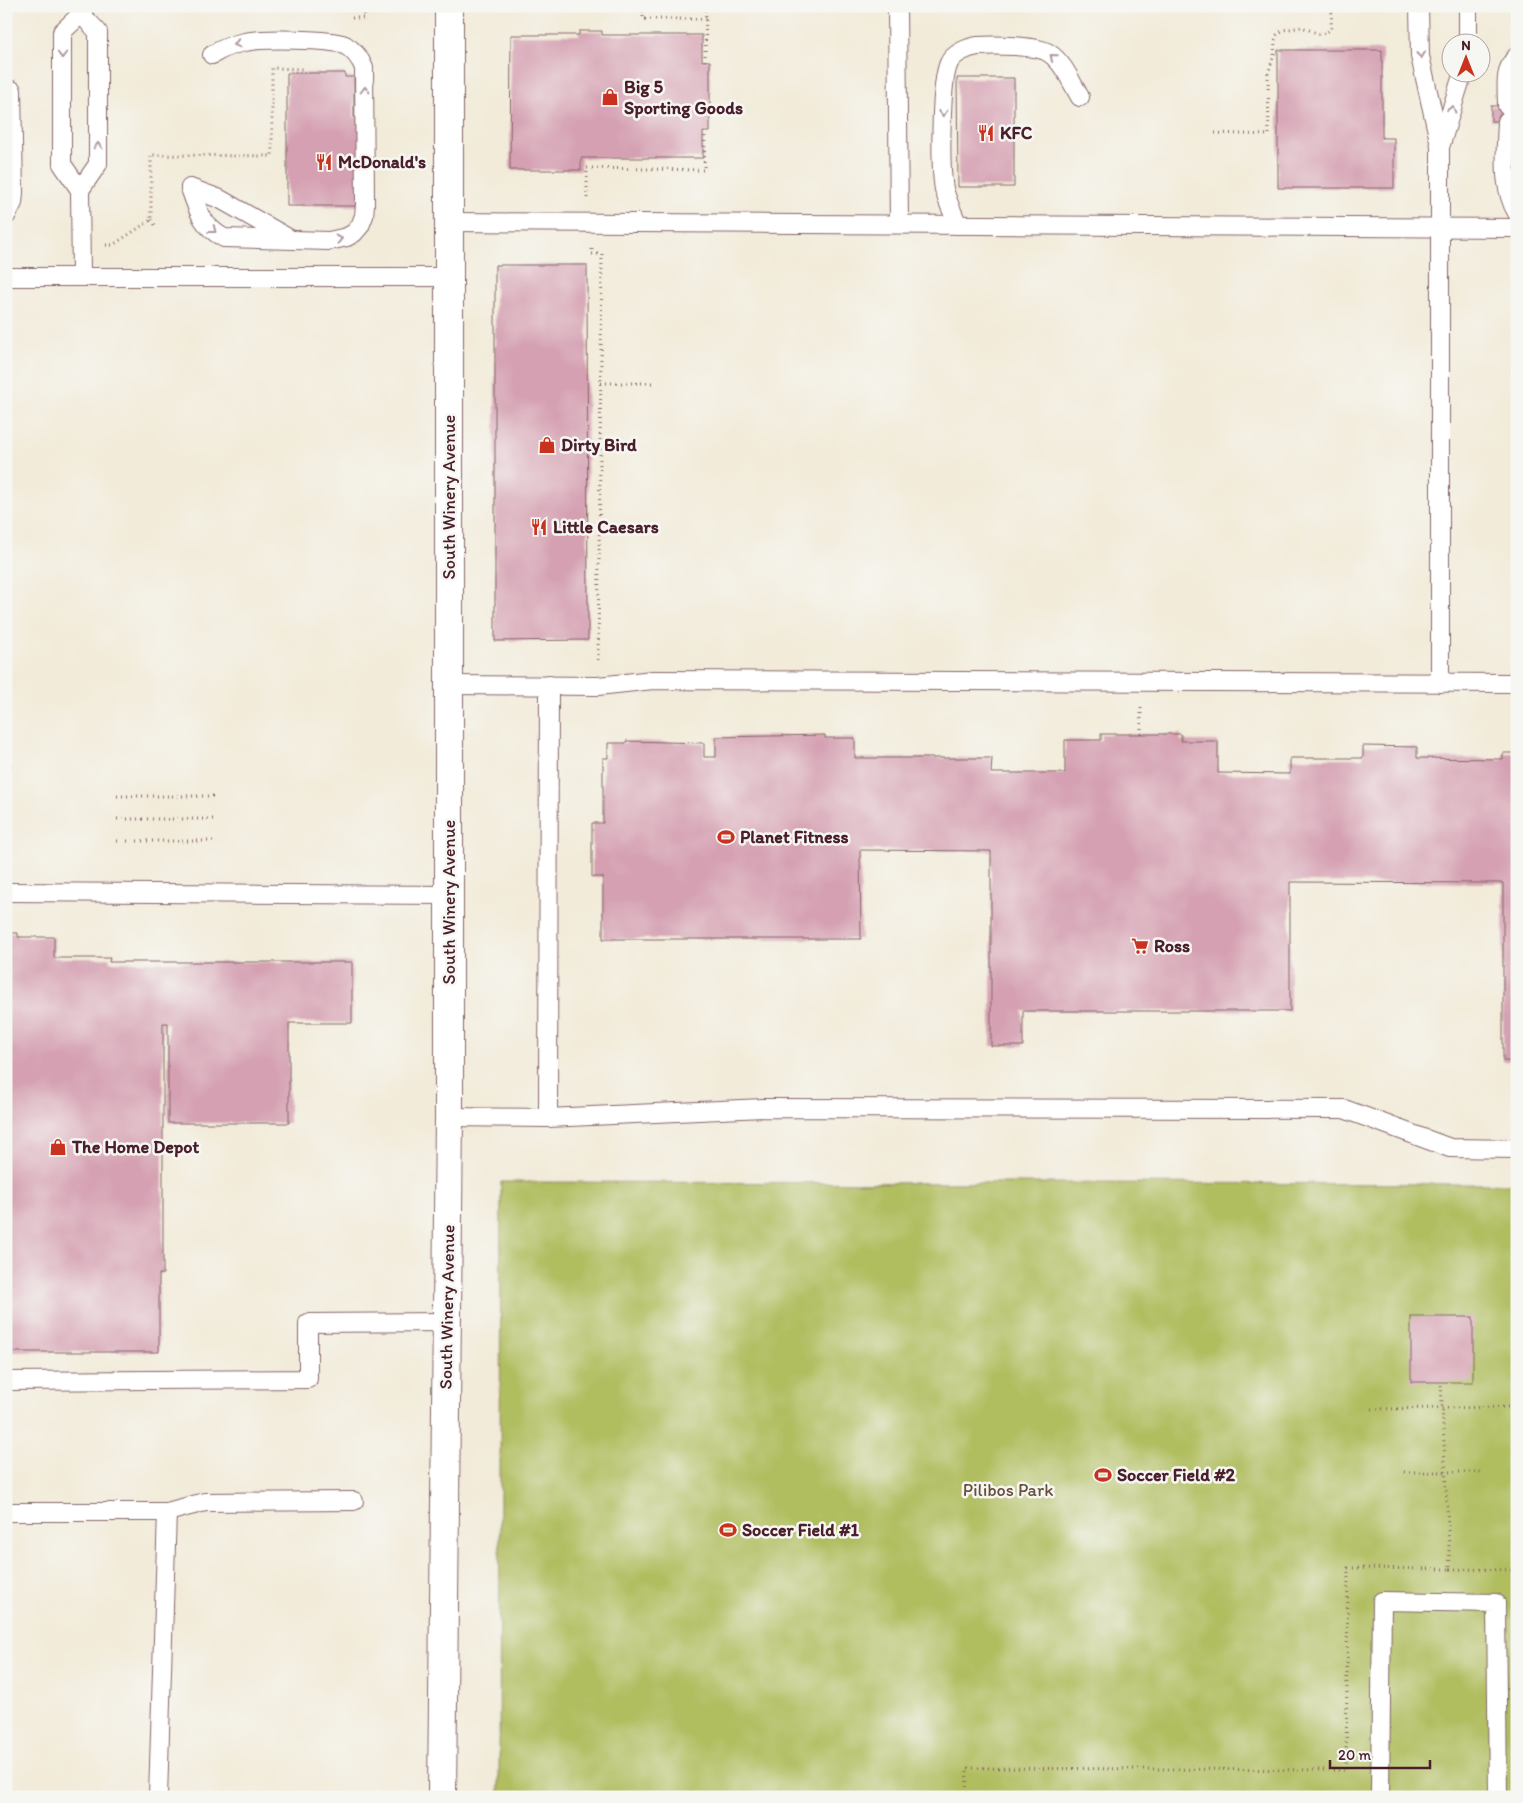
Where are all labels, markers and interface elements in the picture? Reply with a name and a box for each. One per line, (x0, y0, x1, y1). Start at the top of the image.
north arrow (1440, 32, 1490, 82)
text: N (1461, 37, 1471, 54)
one-way arrow (232, 38, 241, 49)
one-way arrow (1415, 51, 1426, 59)
one-way arrow (57, 52, 67, 59)
one-way arrow (1049, 53, 1058, 62)
place label: Big 5 Sporting Goods (624, 76, 743, 119)
one-way arrow (360, 86, 370, 94)
shop icon: Big 5 Sporting Goods (600, 87, 620, 107)
one-way arrow (1446, 105, 1456, 113)
one-way arrow (938, 109, 948, 117)
place label: KFC (1000, 122, 1033, 144)
restaurant icon: KFC (976, 123, 996, 143)
one-way arrow (93, 142, 103, 150)
place label: McDonald's (338, 151, 426, 173)
restaurant icon: McDonald's (314, 152, 334, 172)
one-way arrow (207, 225, 216, 233)
one-way arrow (334, 234, 343, 245)
street label: South Winery Avenue (438, 415, 460, 579)
place label: Dirty Bird (561, 434, 637, 456)
shop icon: Dirty Bird (537, 435, 557, 455)
place label: Little Caesars (553, 516, 659, 538)
restaurant icon: Little Caesars (529, 517, 549, 537)
street label: South Winery Avenue (438, 820, 460, 984)
place label: Planet Fitness (740, 826, 849, 848)
sports icon: Planet Fitness (716, 827, 736, 847)
place label: Ross (1154, 935, 1190, 957)
supermarket icon: Ross (1130, 936, 1150, 956)
place label: The Home Depot (71, 1136, 199, 1158)
shop icon: The Home Depot (48, 1137, 68, 1157)
street label: South Winery Avenue (435, 1224, 459, 1390)
place label: Soccer Field #2 (1117, 1464, 1236, 1486)
sports icon: Soccer Field #2 (1093, 1465, 1113, 1485)
park label: Pilibos Park (963, 1479, 1053, 1501)
place label: Soccer Field #1 (742, 1519, 860, 1541)
sports icon: Soccer Field #1 (718, 1520, 738, 1540)
scale bar (1330, 1738, 1430, 1770)
text: 20 m (1338, 1746, 1372, 1764)

